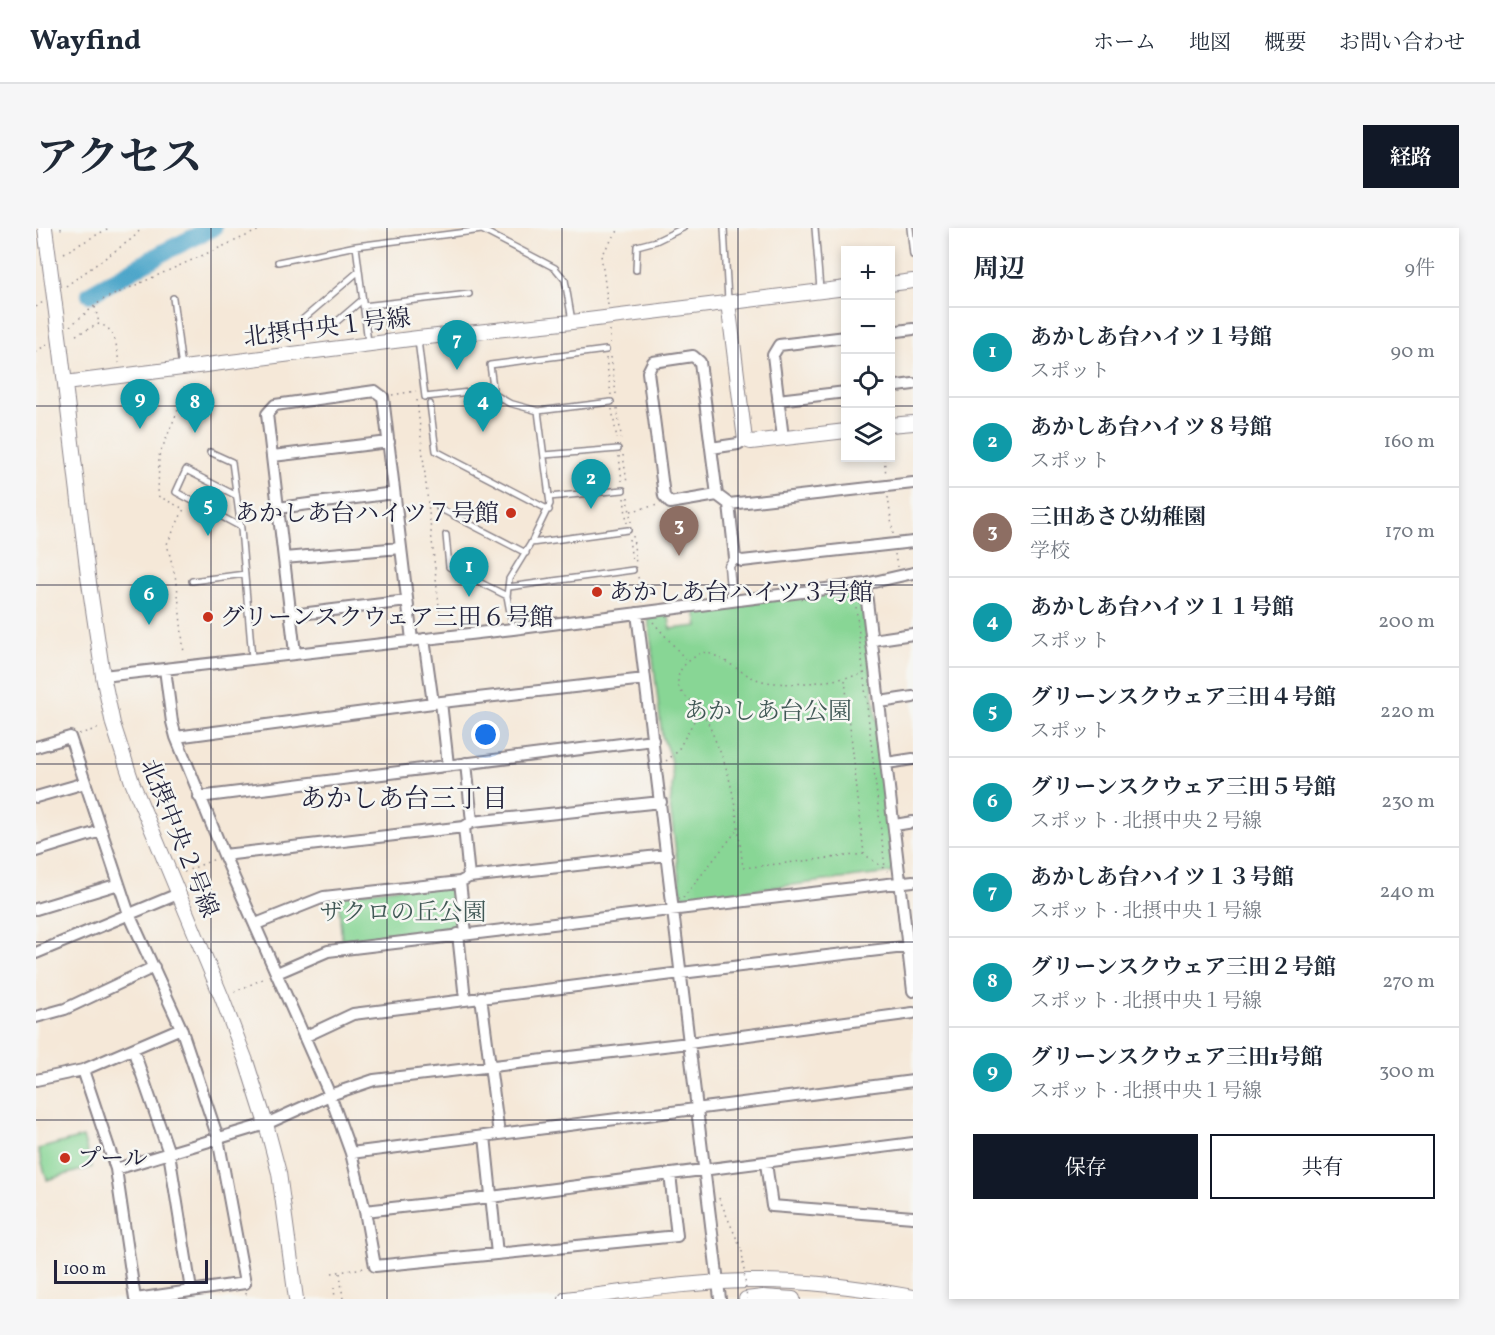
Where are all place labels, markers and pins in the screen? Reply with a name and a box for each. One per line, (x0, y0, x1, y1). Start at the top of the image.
pin: 7 (438, 320, 476, 370)
pin: 9 (120, 380, 160, 429)
pin: 4 (464, 382, 502, 432)
pin: 8 (176, 384, 214, 433)
pin: 2 (572, 460, 610, 509)
pin: 5 (188, 486, 228, 536)
place label: あかしあ台ハイツ７号館 (235, 498, 499, 532)
marker: あかしあ台ハイツ７号館 (504, 506, 518, 520)
pin: 3 (660, 506, 698, 556)
pin: 1 (450, 548, 488, 597)
pin: 6 (130, 576, 168, 625)
place label: あかしあ台ハイツ３号館 (609, 577, 873, 611)
marker: あかしあ台ハイツ３号館 (590, 585, 604, 599)
place label: グリーンスクウェア三田６号館 (220, 602, 554, 636)
marker: グリーンスクウェア三田６号館 (201, 610, 215, 624)
place label: プール (77, 1143, 148, 1177)
marker: プール (58, 1151, 72, 1165)

